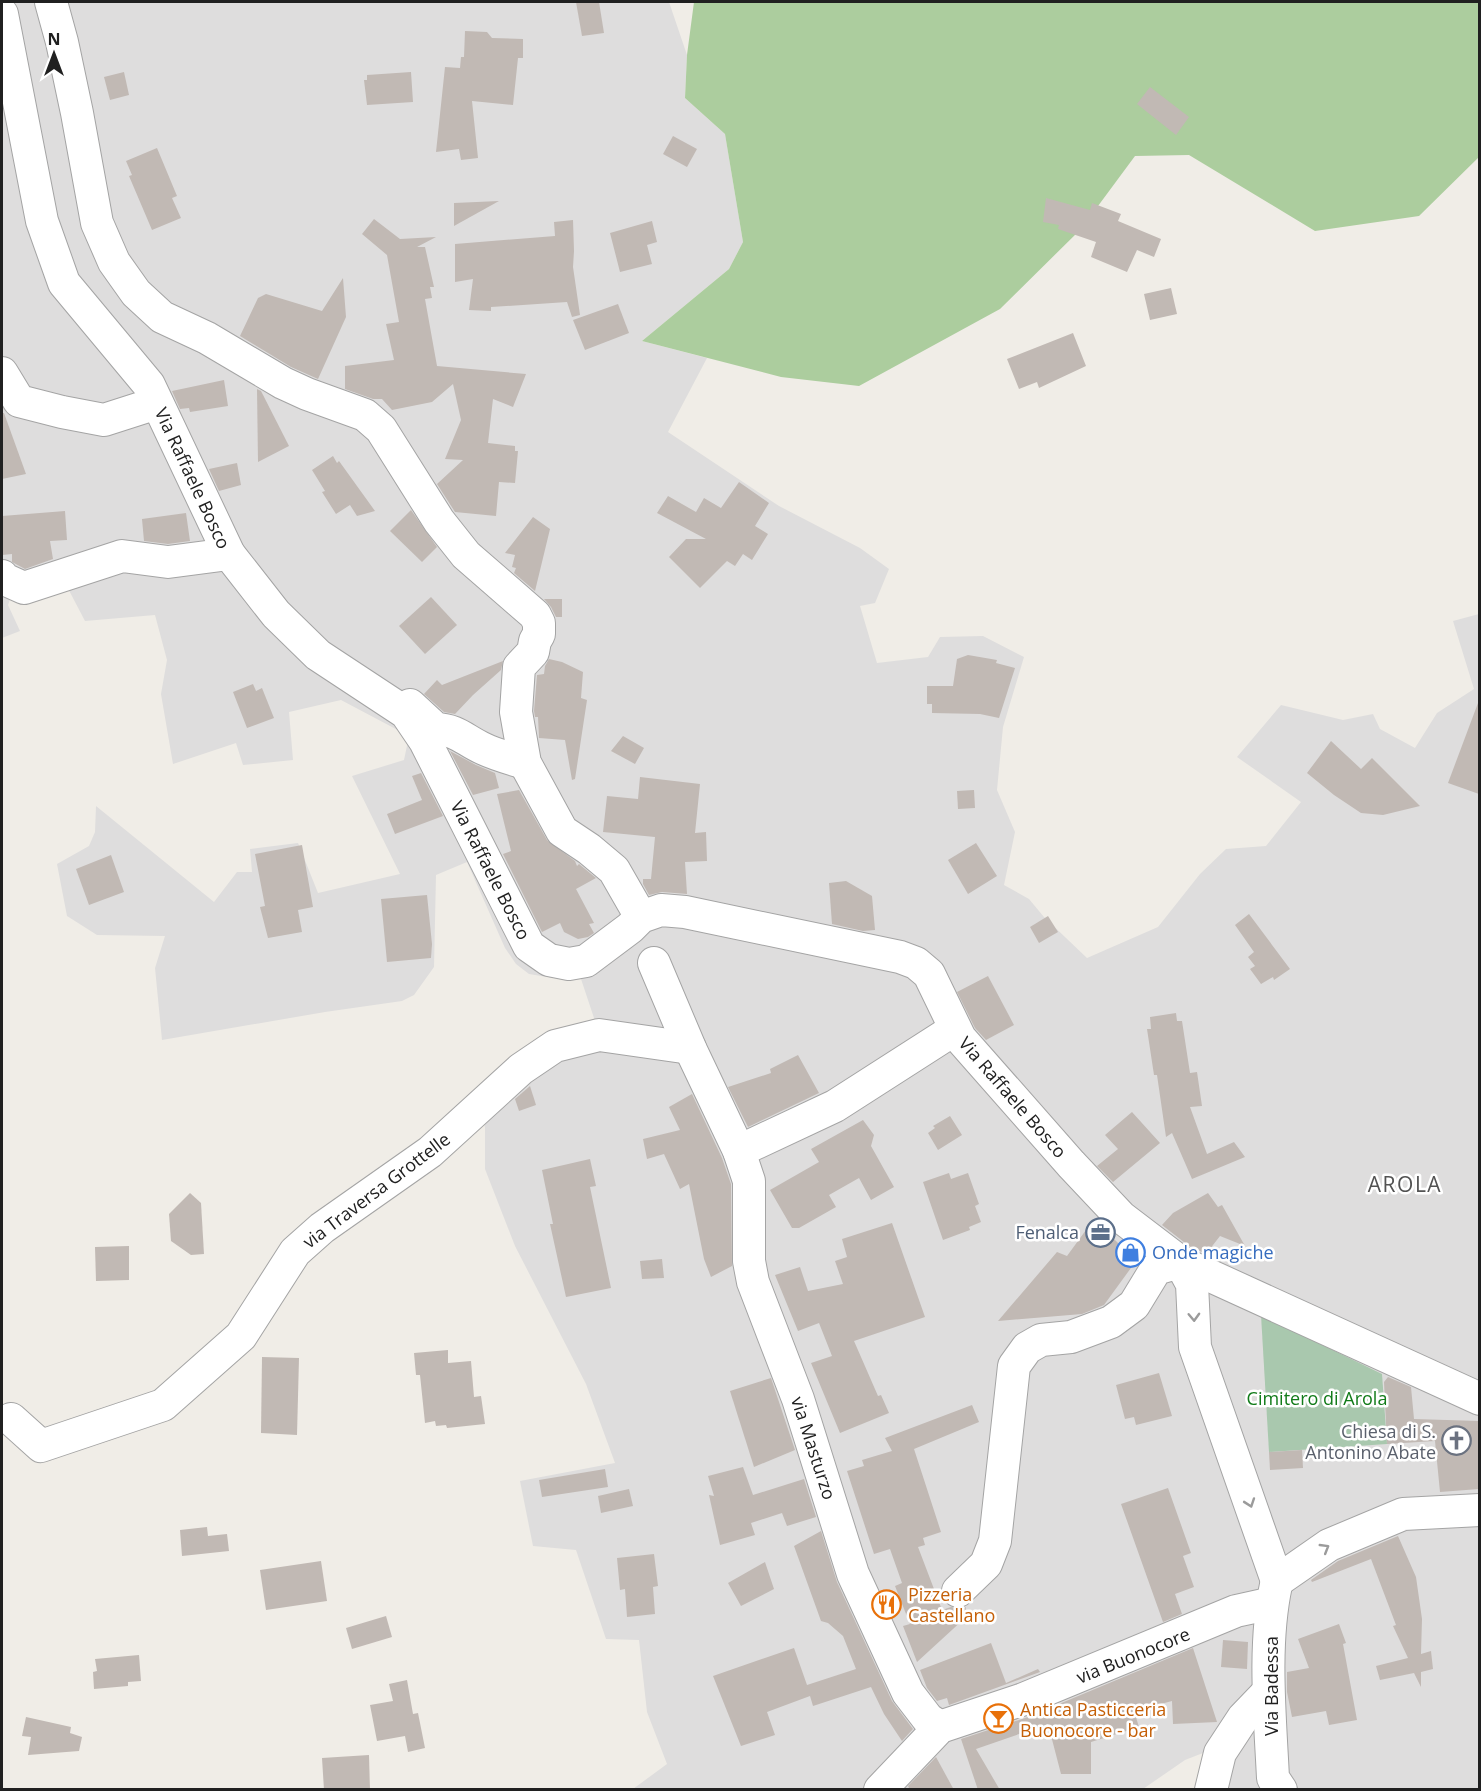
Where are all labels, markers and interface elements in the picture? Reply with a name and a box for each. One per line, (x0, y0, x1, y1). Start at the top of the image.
north arrow (24, 24, 84, 84)
text: N (47, 28, 61, 50)
street label: Via Raffaele Bosco (150, 404, 236, 552)
street label: Via Raffaele Bosco (446, 796, 536, 944)
street label: Via Raffaele Bosco (954, 1031, 1072, 1163)
street label: via Traversa Grottelle (297, 1127, 455, 1253)
district label: AROLA (1368, 1170, 1442, 1198)
office icon: Fenalca (1084, 1216, 1116, 1248)
place label: Fenalca (1015, 1220, 1079, 1244)
shop icon: Onde magiche (1115, 1236, 1147, 1268)
place label: Onde magiche (1152, 1240, 1274, 1264)
one-way arrow (1187, 1313, 1200, 1322)
park label: Cimitero di Arola (1247, 1386, 1387, 1410)
street label: via Masturzo (786, 1393, 842, 1503)
place label: Chiesa di S. Antonino Abate (1305, 1419, 1436, 1464)
church icon: Chiesa di S. Antonino Abate (1441, 1425, 1473, 1457)
one-way arrow (1243, 1497, 1256, 1508)
one-way arrow (1319, 1544, 1329, 1555)
place label: Pizzeria Castellano (908, 1582, 995, 1627)
restaurant icon: Pizzeria Castellano (871, 1588, 903, 1620)
street label: via Buonocore (1073, 1621, 1193, 1689)
street label: Via Badessa (1259, 1636, 1283, 1736)
place label: Antica Pasticceria Buonocore - bar (1020, 1697, 1166, 1742)
bar icon: Antica Pasticceria Buonocore - bar (983, 1703, 1015, 1735)

